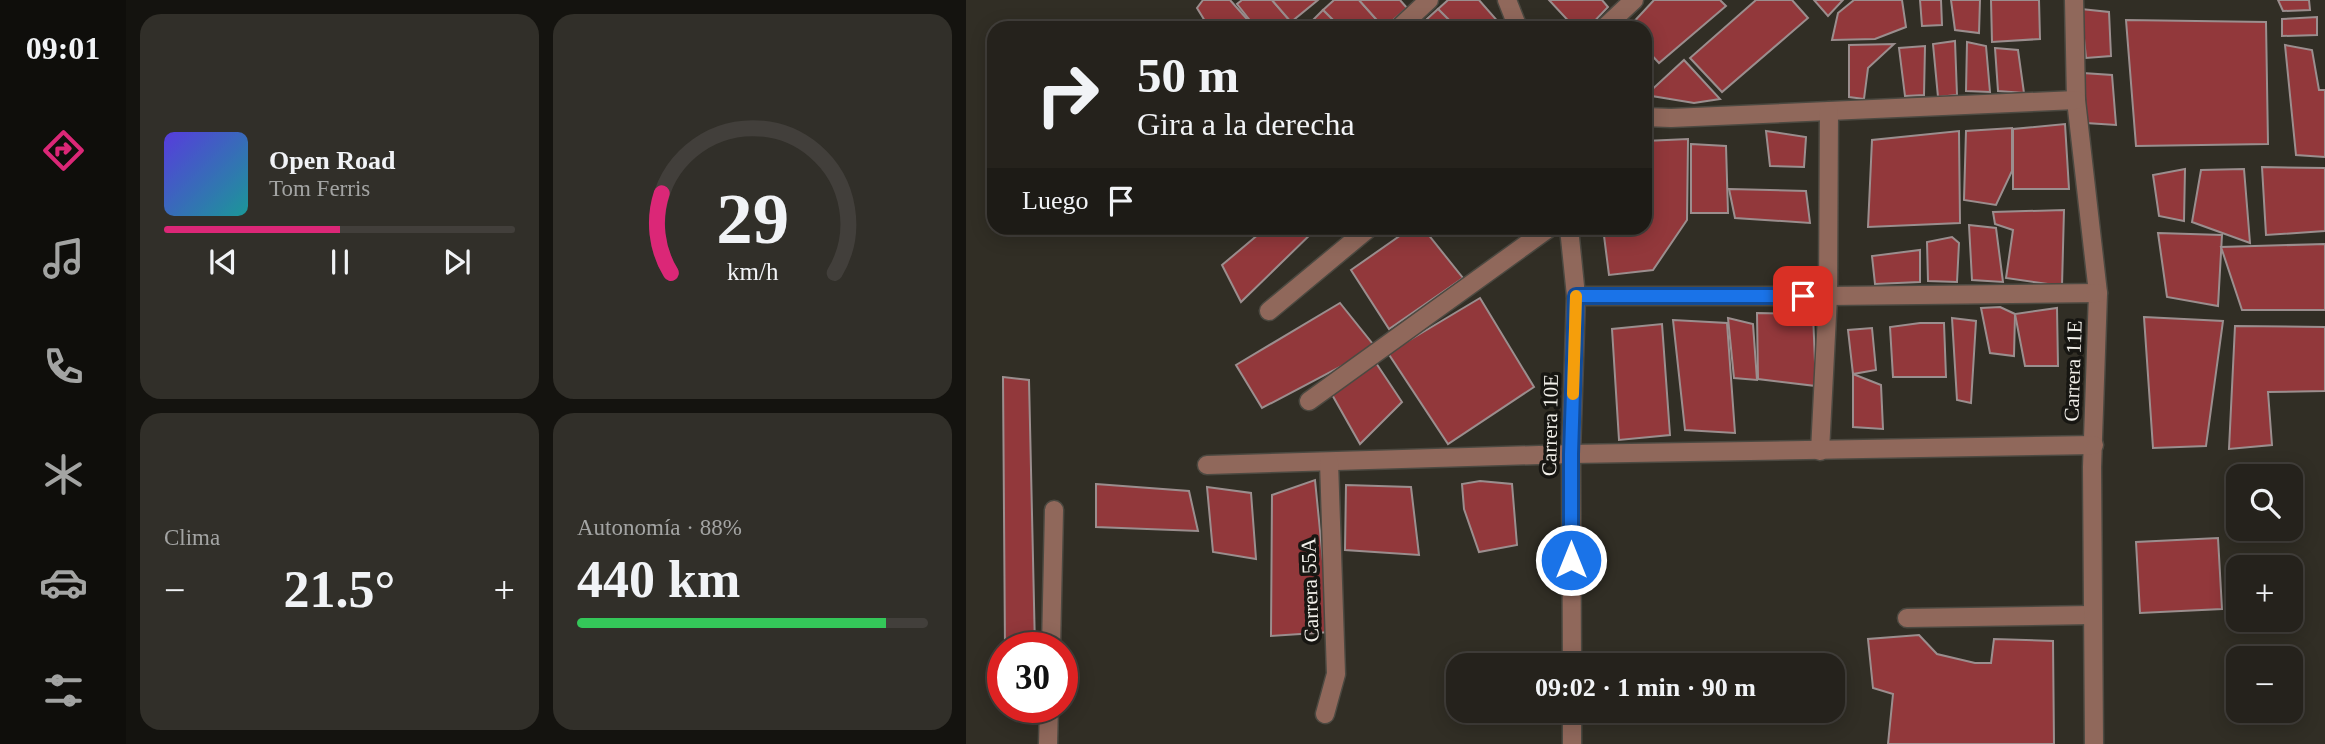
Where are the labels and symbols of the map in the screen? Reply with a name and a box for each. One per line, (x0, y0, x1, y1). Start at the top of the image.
pin (1773, 266, 1833, 326)
street label: Carrera 11E (2059, 320, 2087, 422)
street label: Carrera 10E (1537, 374, 1563, 476)
position arrow (1534, 523, 1608, 597)
street label: Carrera 55A (1296, 537, 1324, 643)
speed limit sign: 30 (987, 632, 1078, 723)

